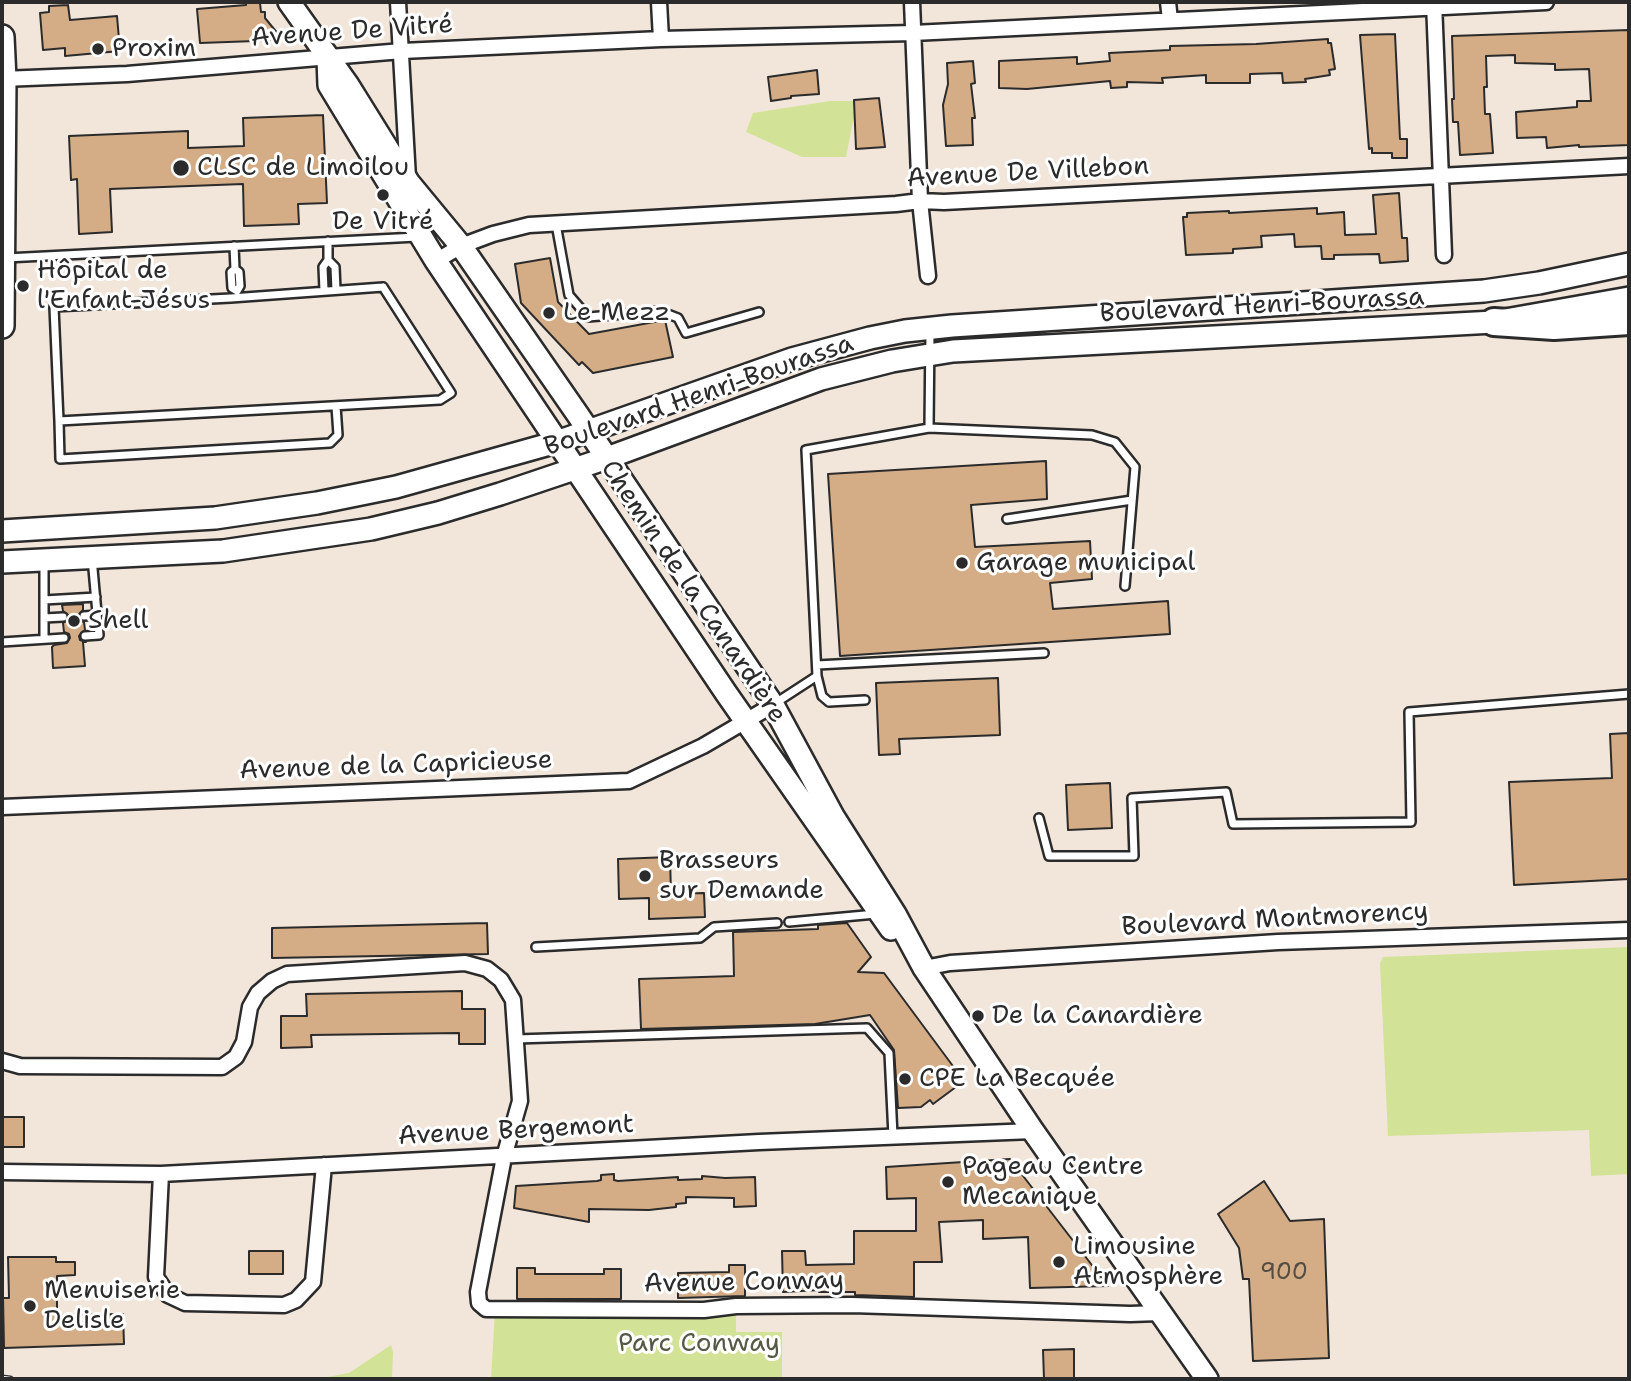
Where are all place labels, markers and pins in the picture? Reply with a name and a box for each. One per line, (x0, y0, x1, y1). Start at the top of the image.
place label: Proxim (112, 33, 196, 65)
marker: Proxim (90, 41, 106, 57)
place label: CLSC de Limoilou (197, 152, 409, 184)
marker: CLSC de Limoilou (171, 158, 191, 178)
marker: De Vitré (375, 187, 391, 203)
place label: De Vitré (332, 206, 434, 238)
place label: Hôpital de l'Enfant-Jésus (37, 255, 210, 316)
marker: Hôpital de l'Enfant-Jésus (15, 278, 31, 294)
place label: Le Mezz (563, 297, 670, 329)
marker: Le Mezz (541, 305, 557, 321)
place label: Garage municipal (976, 547, 1195, 579)
marker: Garage municipal (954, 555, 970, 571)
place label: Shell (88, 605, 148, 637)
marker: Shell (66, 613, 82, 629)
place label: Brasseurs sur Demande (659, 845, 824, 906)
marker: Brasseurs sur Demande (637, 868, 653, 884)
place label: De la Canardière (992, 1000, 1203, 1032)
marker: De la Canardière (970, 1008, 986, 1024)
place label: CPE La Becquée (919, 1063, 1115, 1095)
marker: CPE La Becquée (897, 1071, 913, 1087)
place label: Pageau Centre Mecanique (962, 1151, 1144, 1212)
marker: Pageau Centre Mecanique (940, 1174, 956, 1190)
place label: Limousine Atmosphère (1073, 1231, 1223, 1292)
marker: Limousine Atmosphère (1051, 1254, 1067, 1270)
place label: Menuiserie Delisle (44, 1275, 180, 1336)
marker: Menuiserie Delisle (22, 1298, 38, 1314)

